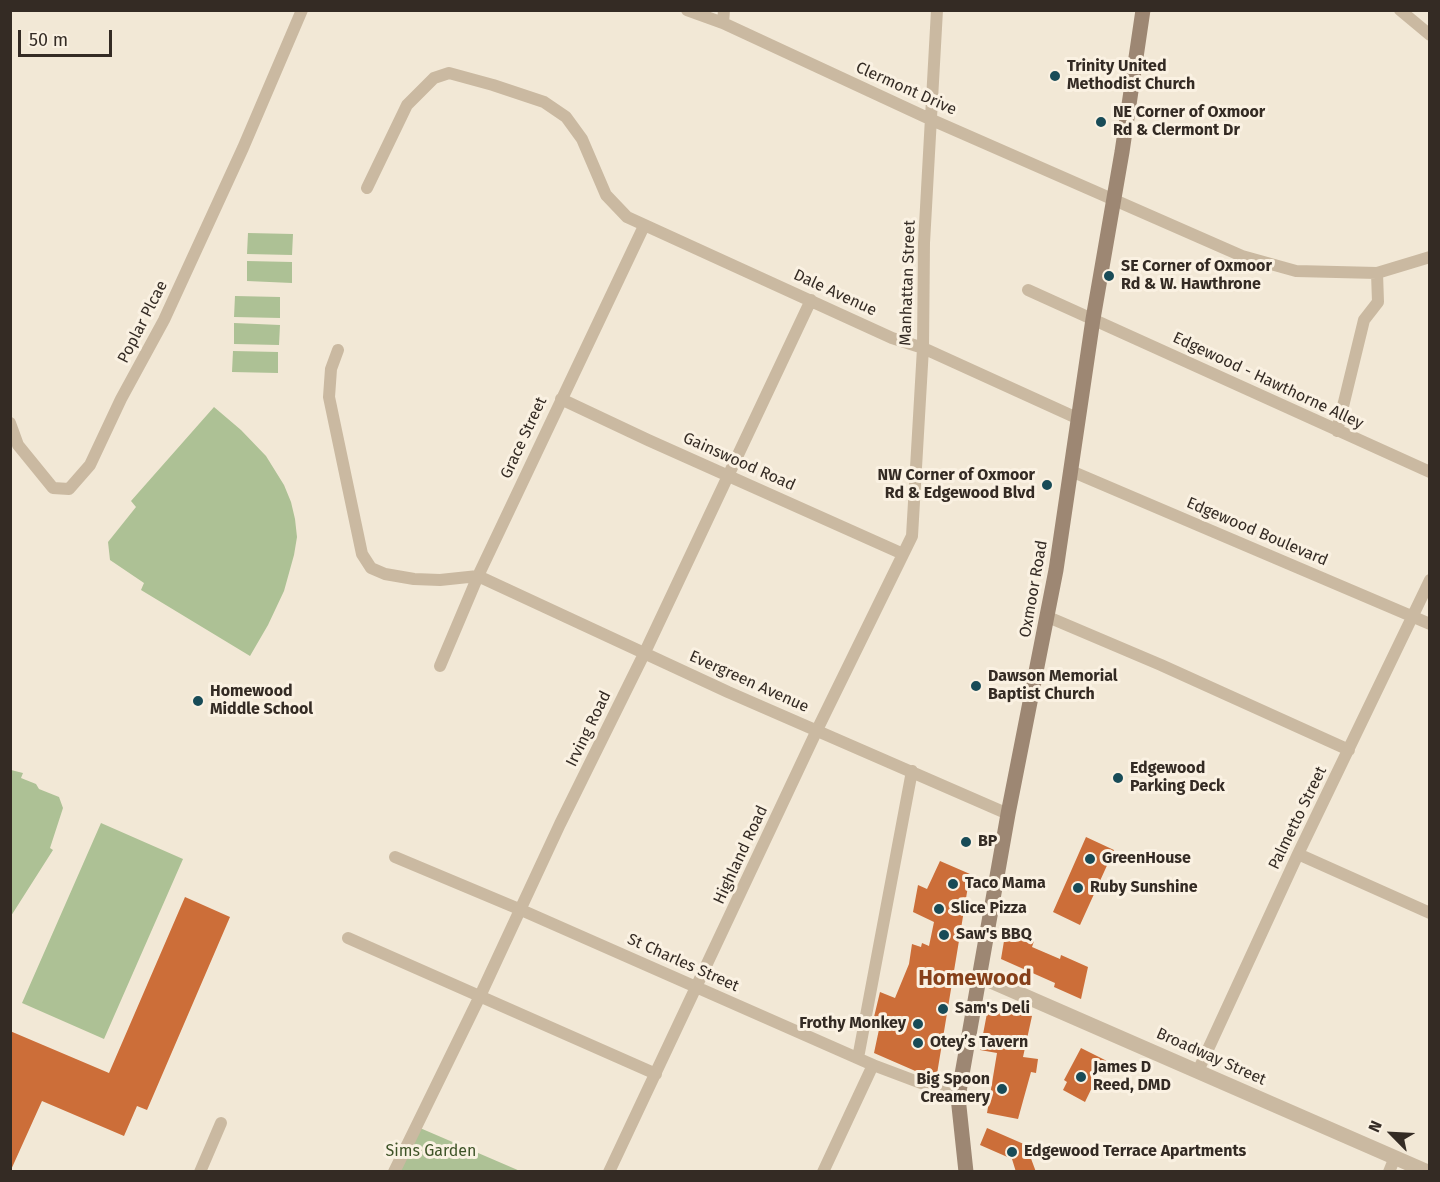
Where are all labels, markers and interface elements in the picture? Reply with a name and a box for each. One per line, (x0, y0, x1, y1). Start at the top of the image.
scale bar (21, 18, 116, 56)
text: 50 m (29, 29, 68, 51)
place label: Trinity United Methodist Church (1067, 57, 1195, 95)
street label: Clermont Drive (853, 58, 959, 120)
marker: Trinity United Methodist Church (1048, 69, 1062, 83)
place label: NE Corner of Oxmoor Rd & Clermont Dr (1113, 103, 1265, 141)
marker: NE Corner of Oxmoor Rd & Clermont Dr (1094, 115, 1108, 129)
street label: Manhattan Street (896, 220, 920, 346)
place label: SE Corner of Oxmoor Rd & W. Hawthrone (1121, 257, 1272, 295)
street label: Dale Avenue (790, 265, 880, 321)
marker: SE Corner of Oxmoor Rd & W. Hawthrone (1102, 269, 1116, 283)
street label: Poplar Plcae (114, 278, 172, 366)
street label: Edgewood - Hawthorne Alley (1170, 328, 1366, 434)
street label: Grace Street (497, 394, 551, 482)
street label: Gainswood Road (680, 429, 798, 495)
place label: NW Corner of Oxmoor Rd & Edgewood Blvd (878, 466, 1035, 504)
marker: NW Corner of Oxmoor Rd & Edgewood Blvd (1040, 478, 1054, 492)
street label: Edgewood Boulevard (1183, 494, 1331, 570)
street label: Oxmoor Road (1016, 539, 1052, 639)
street label: Evergreen Avenue (686, 647, 812, 717)
place label: Dawson Memorial Baptist Church (988, 667, 1118, 705)
marker: Dawson Memorial Baptist Church (969, 679, 983, 693)
place label: Homewood Middle School (210, 682, 313, 720)
street label: Irving Road (562, 688, 616, 770)
marker: Homewood Middle School (191, 694, 205, 708)
place label: Edgewood Parking Deck (1130, 759, 1225, 797)
street label: Palmetto Street (1265, 763, 1331, 873)
marker: Edgewood Parking Deck (1111, 771, 1125, 785)
street label: Highland Road (710, 803, 772, 907)
place label: BP (978, 832, 997, 852)
marker: BP (959, 835, 973, 849)
place label: GreenHouse (1102, 849, 1191, 869)
marker: GreenHouse (1083, 852, 1097, 866)
place label: Taco Mama (965, 874, 1046, 894)
marker: Taco Mama (946, 877, 960, 891)
place label: Ruby Sunshine (1090, 878, 1198, 898)
marker: Ruby Sunshine (1071, 881, 1085, 895)
place label: Slice Pizza (951, 899, 1027, 919)
marker: Slice Pizza (932, 902, 946, 916)
place label: Saw's BBQ (956, 925, 1032, 945)
marker: Saw's BBQ (937, 928, 951, 942)
street label: St Charles Street (624, 930, 742, 996)
district label: Homewood (918, 966, 1032, 992)
place label: Sam's Deli (955, 999, 1030, 1019)
marker: Sam's Deli (936, 1002, 950, 1016)
place label: Frothy Monkey (799, 1014, 906, 1034)
marker: Frothy Monkey (911, 1017, 925, 1031)
street label: Broadway Street (1153, 1024, 1269, 1090)
place label: Otey’s Tavern (930, 1033, 1028, 1053)
marker: Otey’s Tavern (911, 1036, 925, 1050)
place label: James D Reed, DMD (1093, 1058, 1171, 1096)
place label: Big Spoon Creamery (916, 1070, 990, 1108)
marker: James D Reed, DMD (1074, 1070, 1088, 1084)
marker: Big Spoon Creamery (995, 1082, 1009, 1096)
north arrow (1362, 1104, 1422, 1164)
text: N (1364, 1118, 1386, 1135)
park label: Sims Garden (386, 1142, 476, 1162)
place label: Edgewood Terrace Apartments (1024, 1142, 1246, 1162)
marker: Edgewood Terrace Apartments (1005, 1145, 1019, 1159)

